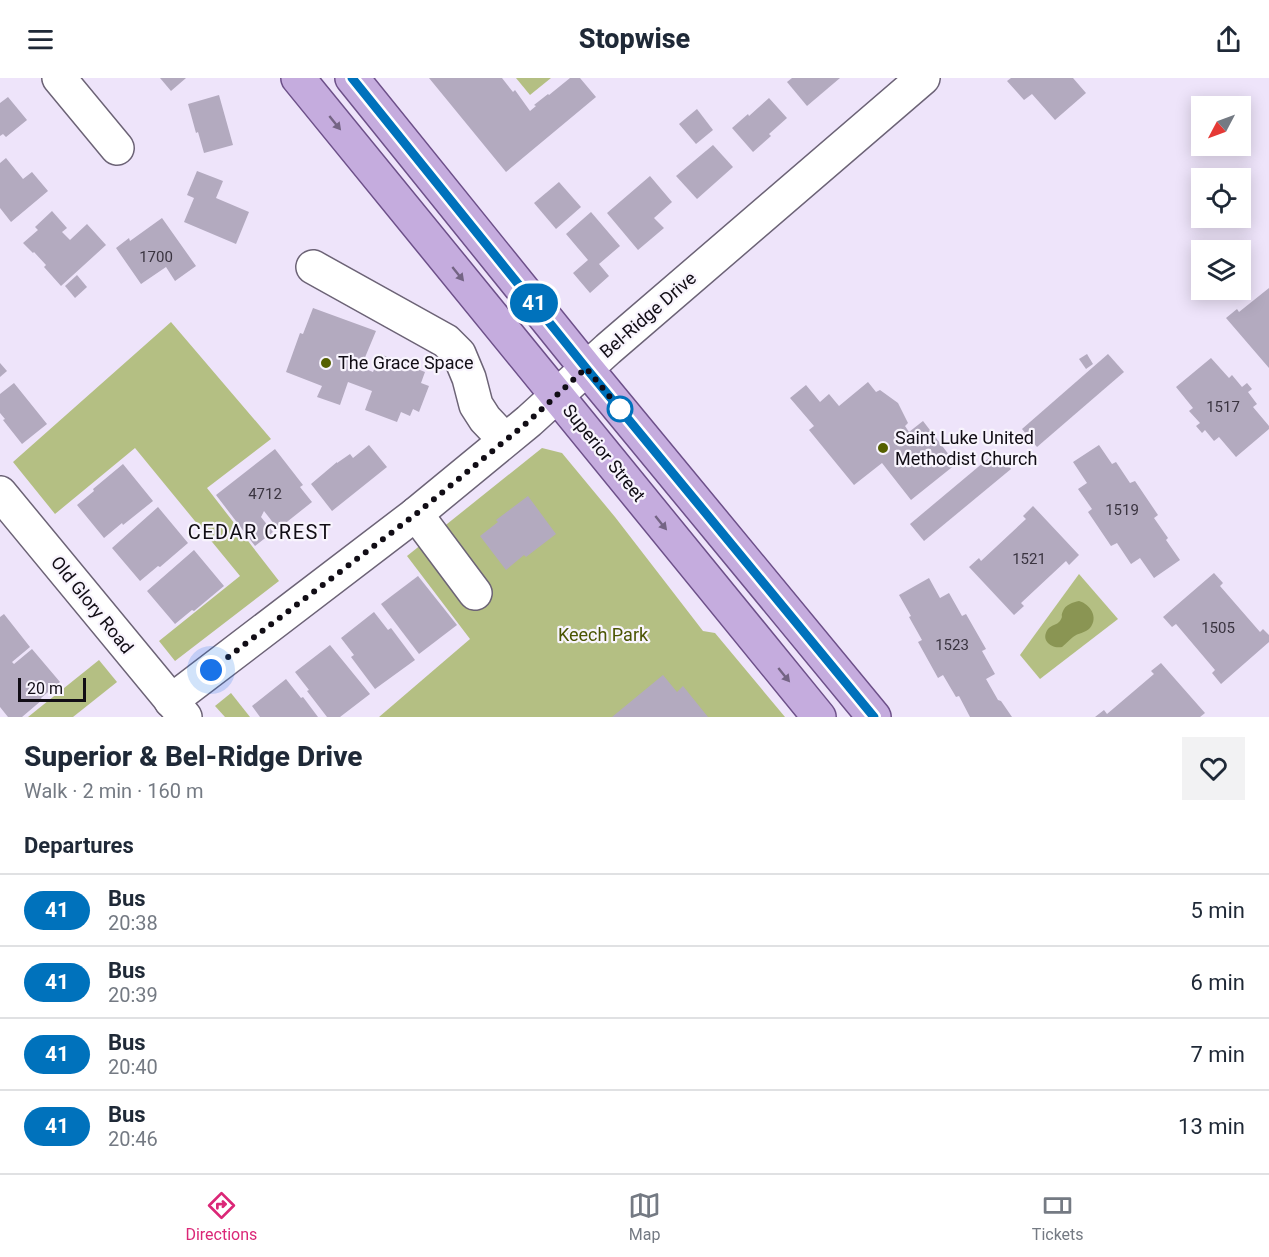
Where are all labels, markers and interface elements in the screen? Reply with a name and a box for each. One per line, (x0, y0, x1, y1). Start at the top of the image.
icon: menu (24, 23, 57, 56)
text: Stopwise (579, 23, 690, 55)
icon: share (1212, 23, 1245, 56)
north arrow (1191, 96, 1251, 156)
map controls (1191, 96, 1251, 300)
one-way arrow (328, 115, 341, 130)
button: locate (1191, 168, 1251, 228)
button: layers (1191, 240, 1251, 300)
house number: 1700 (139, 248, 173, 266)
one-way arrow (452, 267, 464, 282)
street label: Bel-Ridge Drive (595, 267, 700, 362)
line badge: 41 (507, 284, 561, 322)
text: 41 (522, 291, 546, 315)
place label: The Grace Space (338, 352, 473, 373)
marker: The Grace Space (319, 356, 333, 370)
unlabelled marker (607, 396, 633, 422)
house number: 1517 (1206, 398, 1240, 416)
street label: Superior Street (559, 400, 650, 506)
place label: Saint Luke United Methodist Church (895, 427, 1037, 469)
marker: Saint Luke United Methodist Church (876, 441, 890, 455)
house number: 4712 (248, 485, 282, 503)
house number: 1519 (1105, 501, 1139, 519)
one-way arrow (654, 516, 666, 531)
district label: CEDAR CREST (188, 520, 332, 544)
house number: 1521 (1012, 550, 1046, 568)
street label: Old Glory Road (47, 552, 138, 657)
house number: 1505 (1201, 619, 1235, 637)
park label: Keech Park (558, 624, 649, 645)
house number: 1523 (935, 636, 969, 654)
your location (196, 655, 226, 685)
one-way arrow (777, 667, 790, 682)
scale bar (18, 675, 86, 702)
text: 20 m (27, 679, 63, 698)
button: heart (1182, 737, 1245, 800)
text: Superior & Bel‐Ridge Drive (24, 740, 363, 773)
text: Walk · 2 min · 160 m (24, 779, 203, 803)
text: Departures (24, 833, 134, 858)
text: Bus (108, 886, 146, 911)
text: 41 (45, 898, 69, 922)
text: 5 min (1190, 898, 1245, 923)
text: 20:38 (108, 911, 158, 935)
text: Bus (108, 958, 146, 983)
text: 41 (45, 970, 69, 994)
text: 6 min (1190, 970, 1245, 995)
text: 20:39 (108, 983, 158, 1007)
text: Bus (108, 1030, 146, 1055)
text: 41 (45, 1042, 69, 1066)
text: 7 min (1190, 1042, 1245, 1067)
text: 20:40 (108, 1055, 158, 1079)
text: Bus (108, 1102, 146, 1127)
text: 41 (45, 1114, 69, 1138)
text: 13 min (1178, 1114, 1245, 1139)
text: 20:46 (108, 1127, 158, 1151)
tab: Directions (185, 1189, 257, 1244)
tab: Map (628, 1189, 661, 1244)
tab: Tickets (1032, 1189, 1084, 1244)

